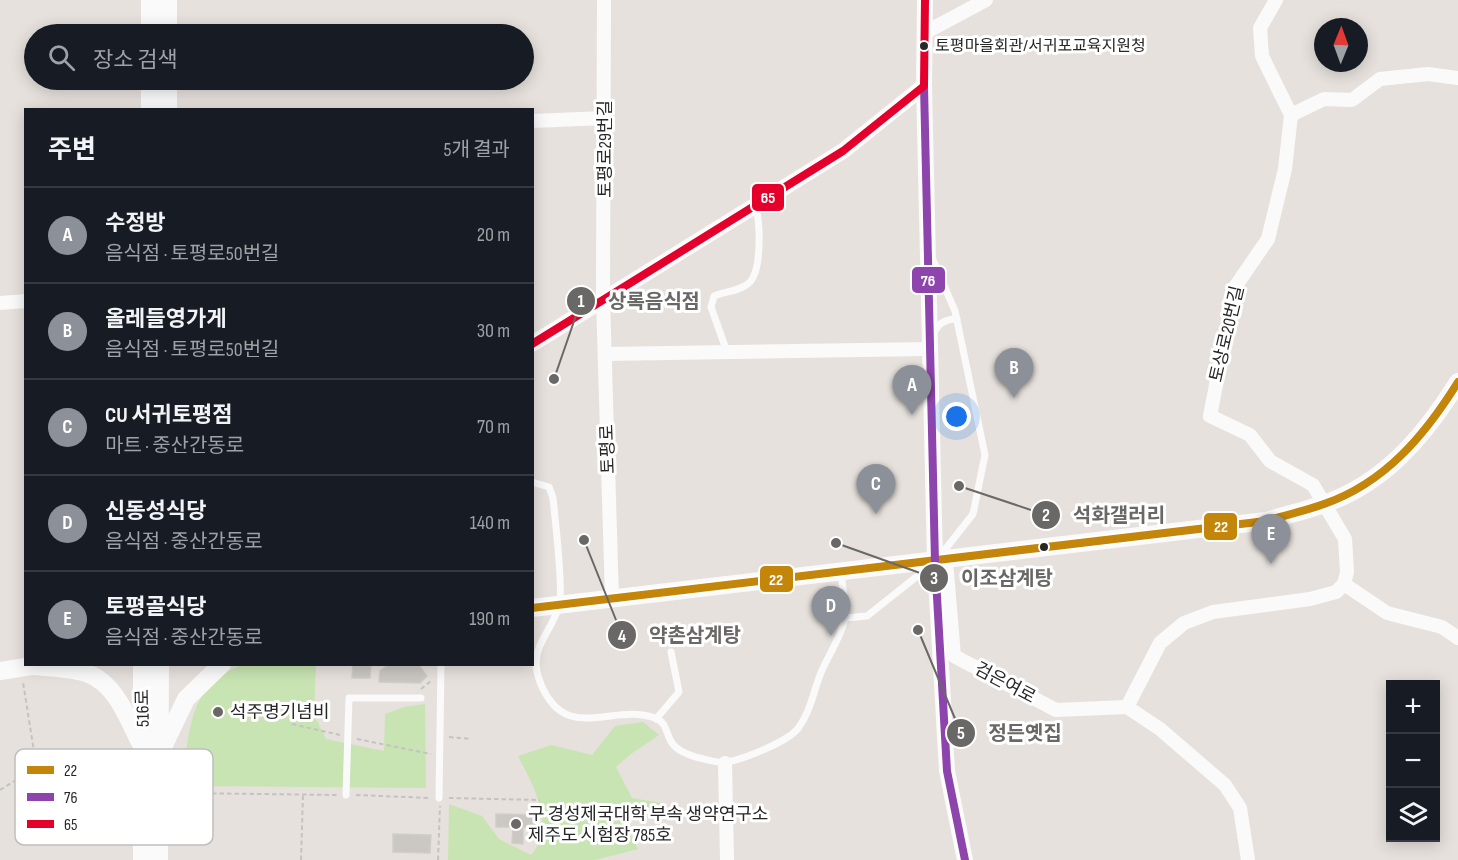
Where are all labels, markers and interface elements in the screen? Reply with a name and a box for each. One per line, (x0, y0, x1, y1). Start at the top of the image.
north arrow (1314, 18, 1368, 72)
search box (24, 24, 534, 90)
place label: 토평마을회관/서귀포교육지원청 (935, 37, 1146, 56)
marker: 토평마을회관/서귀포교육지원청 (918, 40, 930, 52)
icon: search (45, 41, 78, 74)
text: 장소 검색 (93, 47, 177, 74)
street label: 토평로29번길 (595, 100, 616, 198)
text: 주변 (48, 135, 96, 166)
text: 5개 결과 (444, 138, 510, 162)
line badge: 65 (751, 183, 785, 212)
text: 65 (761, 189, 775, 208)
text: 수정방 (105, 210, 166, 237)
text: A (63, 223, 72, 247)
text: 20 m (477, 223, 510, 247)
text: 음식점 · 토평로50번길 (105, 242, 279, 266)
line badge: 76 (911, 266, 946, 294)
text: 76 (921, 272, 935, 291)
callout: 상록음식점 (566, 282, 712, 320)
street label: 토상로20번길 (1206, 284, 1248, 384)
text: 상록음식점 (608, 290, 700, 314)
text: 1 (577, 291, 585, 312)
text: 올레들영가게 (105, 306, 226, 333)
text: B (63, 319, 72, 343)
text: 30 m (477, 319, 510, 343)
text: 음식점 · 토평로50번길 (105, 338, 279, 362)
pin: B (994, 348, 1034, 398)
pin: A (892, 366, 932, 415)
text: CU 서귀토평점 (105, 402, 232, 429)
your location (942, 402, 971, 431)
text: C (62, 415, 73, 439)
text: 70 m (477, 415, 510, 439)
street label: 토평로 (597, 424, 619, 474)
text: 마트 · 중산간동로 (105, 434, 244, 458)
pin: C (856, 464, 896, 514)
callout: 석화갤러리 (1031, 496, 1177, 534)
text: 신동성식당 (105, 498, 206, 525)
text: 석화갤러리 (1073, 504, 1165, 528)
text: 2 (1042, 505, 1050, 526)
text: D (62, 511, 73, 535)
text: 140 m (470, 511, 510, 535)
line badge: 22 (1203, 512, 1238, 541)
pin: E (1252, 514, 1290, 564)
text: 22 (1214, 518, 1228, 537)
text: 음식점 · 중산간동로 (105, 530, 263, 554)
unlabelled marker (1038, 541, 1050, 553)
callout: 이조삼계탕 (919, 559, 1065, 597)
line badge: 22 (759, 565, 794, 593)
text: 이조삼계탕 (961, 567, 1053, 591)
text: 3 (930, 568, 938, 589)
text: 22 (769, 571, 783, 590)
pin: D (812, 586, 850, 636)
text: 토평골식당 (105, 594, 206, 621)
text: E (63, 607, 72, 631)
text: 190 m (469, 607, 510, 631)
callout: 약촌삼계탕 (607, 616, 753, 654)
text: 약촌삼계탕 (649, 624, 741, 648)
text: 음식점 · 중산간동로 (105, 626, 263, 650)
text: 4 (618, 626, 627, 647)
street label: 검은여로 (971, 658, 1039, 708)
map controls (1386, 680, 1440, 842)
button: + (1386, 680, 1440, 734)
street label: 516로 (132, 689, 154, 727)
place label: 석주명기념비 (230, 702, 329, 723)
marker: 석주명기념비 (211, 705, 225, 719)
callout: 정든옛집 (946, 714, 1074, 752)
text: 정든옛집 (988, 722, 1062, 746)
text: 5 (957, 723, 965, 744)
button: − (1386, 734, 1440, 788)
legend (15, 749, 213, 845)
text: 22 (64, 762, 77, 781)
button: layers (1386, 788, 1440, 842)
text: 76 (64, 789, 77, 808)
place label: 구 경성제국대학 부속 생약연구소 제주도 시험장 785호 (528, 804, 768, 846)
text: 65 (64, 816, 77, 835)
marker: 구 경성제국대학 부속 생약연구소 제주도 시험장 785호 (509, 817, 523, 831)

